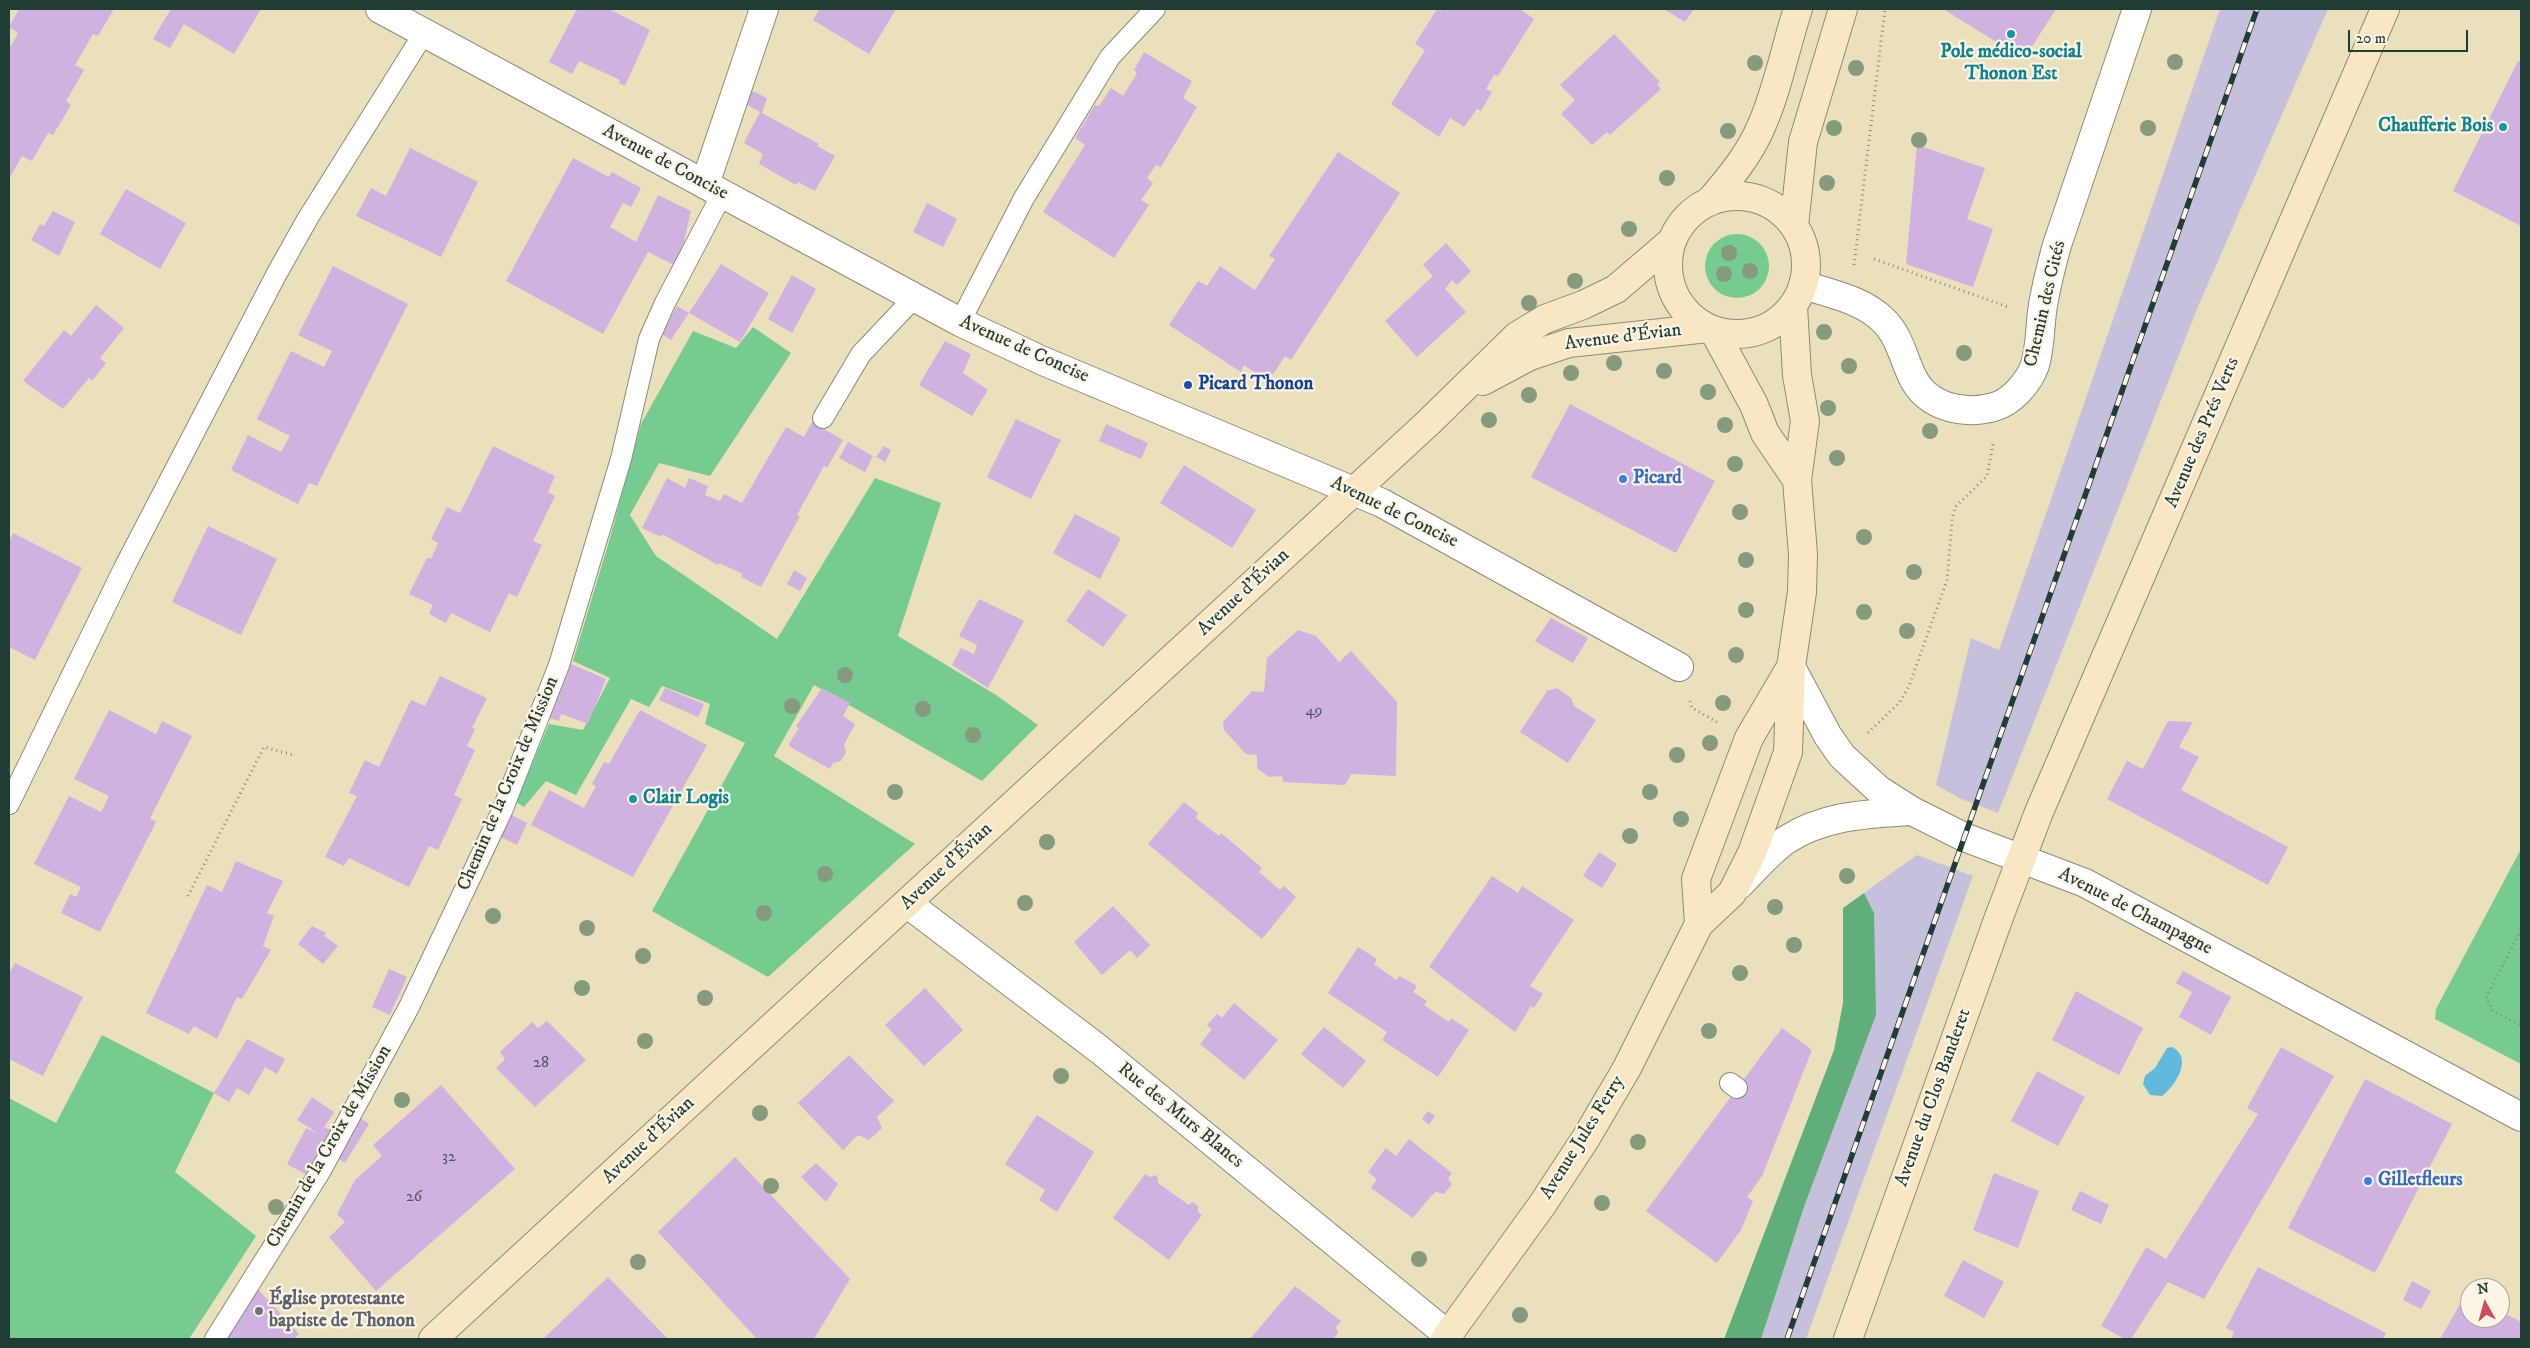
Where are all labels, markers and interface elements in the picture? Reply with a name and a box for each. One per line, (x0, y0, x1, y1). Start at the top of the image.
scale bar (2350, 20, 2470, 52)
marker: Pole médico-social Thonon Est (2005, 28, 2017, 40)
text: 20 m (2356, 29, 2386, 48)
place label: Pole médico-social Thonon Est (1940, 42, 2082, 86)
place label: Chaufferie Bois (2378, 116, 2493, 138)
street label: Avenue de Concise (598, 120, 732, 206)
marker: Chaufferie Bois (2497, 121, 2509, 133)
street label: Chemin des Cités (2020, 239, 2072, 369)
street label: Avenue de Concise (956, 311, 1092, 389)
street label: Avenue d'Évian (1563, 320, 1683, 356)
street label: Avenue des Prés Verts (2161, 354, 2245, 512)
place label: Picard Thonon (1198, 374, 1313, 396)
marker: Picard Thonon (1182, 379, 1194, 391)
place label: Picard (1633, 468, 1682, 490)
street label: Avenue de Concise (1326, 472, 1462, 554)
marker: Picard (1617, 473, 1629, 485)
street label: Avenue d'Évian (1193, 545, 1295, 641)
street label: Chemin de la Croix de Mission (453, 673, 565, 895)
house number: 49 (1305, 702, 1323, 722)
place label: Clair Logis (643, 788, 729, 810)
marker: Clair Logis (627, 793, 639, 805)
street label: Avenue d'Évian (896, 819, 998, 915)
street label: Avenue de Champagne (2054, 863, 2216, 961)
street label: Avenue du Clos Banderet (1891, 1006, 1977, 1190)
street label: Chemin de la Croix de Mission (263, 1042, 397, 1252)
house number: 28 (533, 1054, 549, 1074)
street label: Rue des Murs Blancs (1112, 1058, 1248, 1174)
street label: Avenue Jules Ferry (1536, 1072, 1630, 1204)
street label: Avenue d'Évian (598, 1093, 700, 1189)
house number: 32 (442, 1148, 456, 1168)
place label: Gilletfleurs (2378, 1170, 2463, 1192)
marker: Gilletfleurs (2362, 1175, 2374, 1187)
house number: 26 (406, 1188, 422, 1208)
north arrow (2460, 1278, 2510, 1328)
text: N (2476, 1279, 2490, 1299)
place label: Église protestante baptiste de Thonon (269, 1289, 415, 1333)
marker: Église protestante baptiste de Thonon (253, 1305, 265, 1317)

